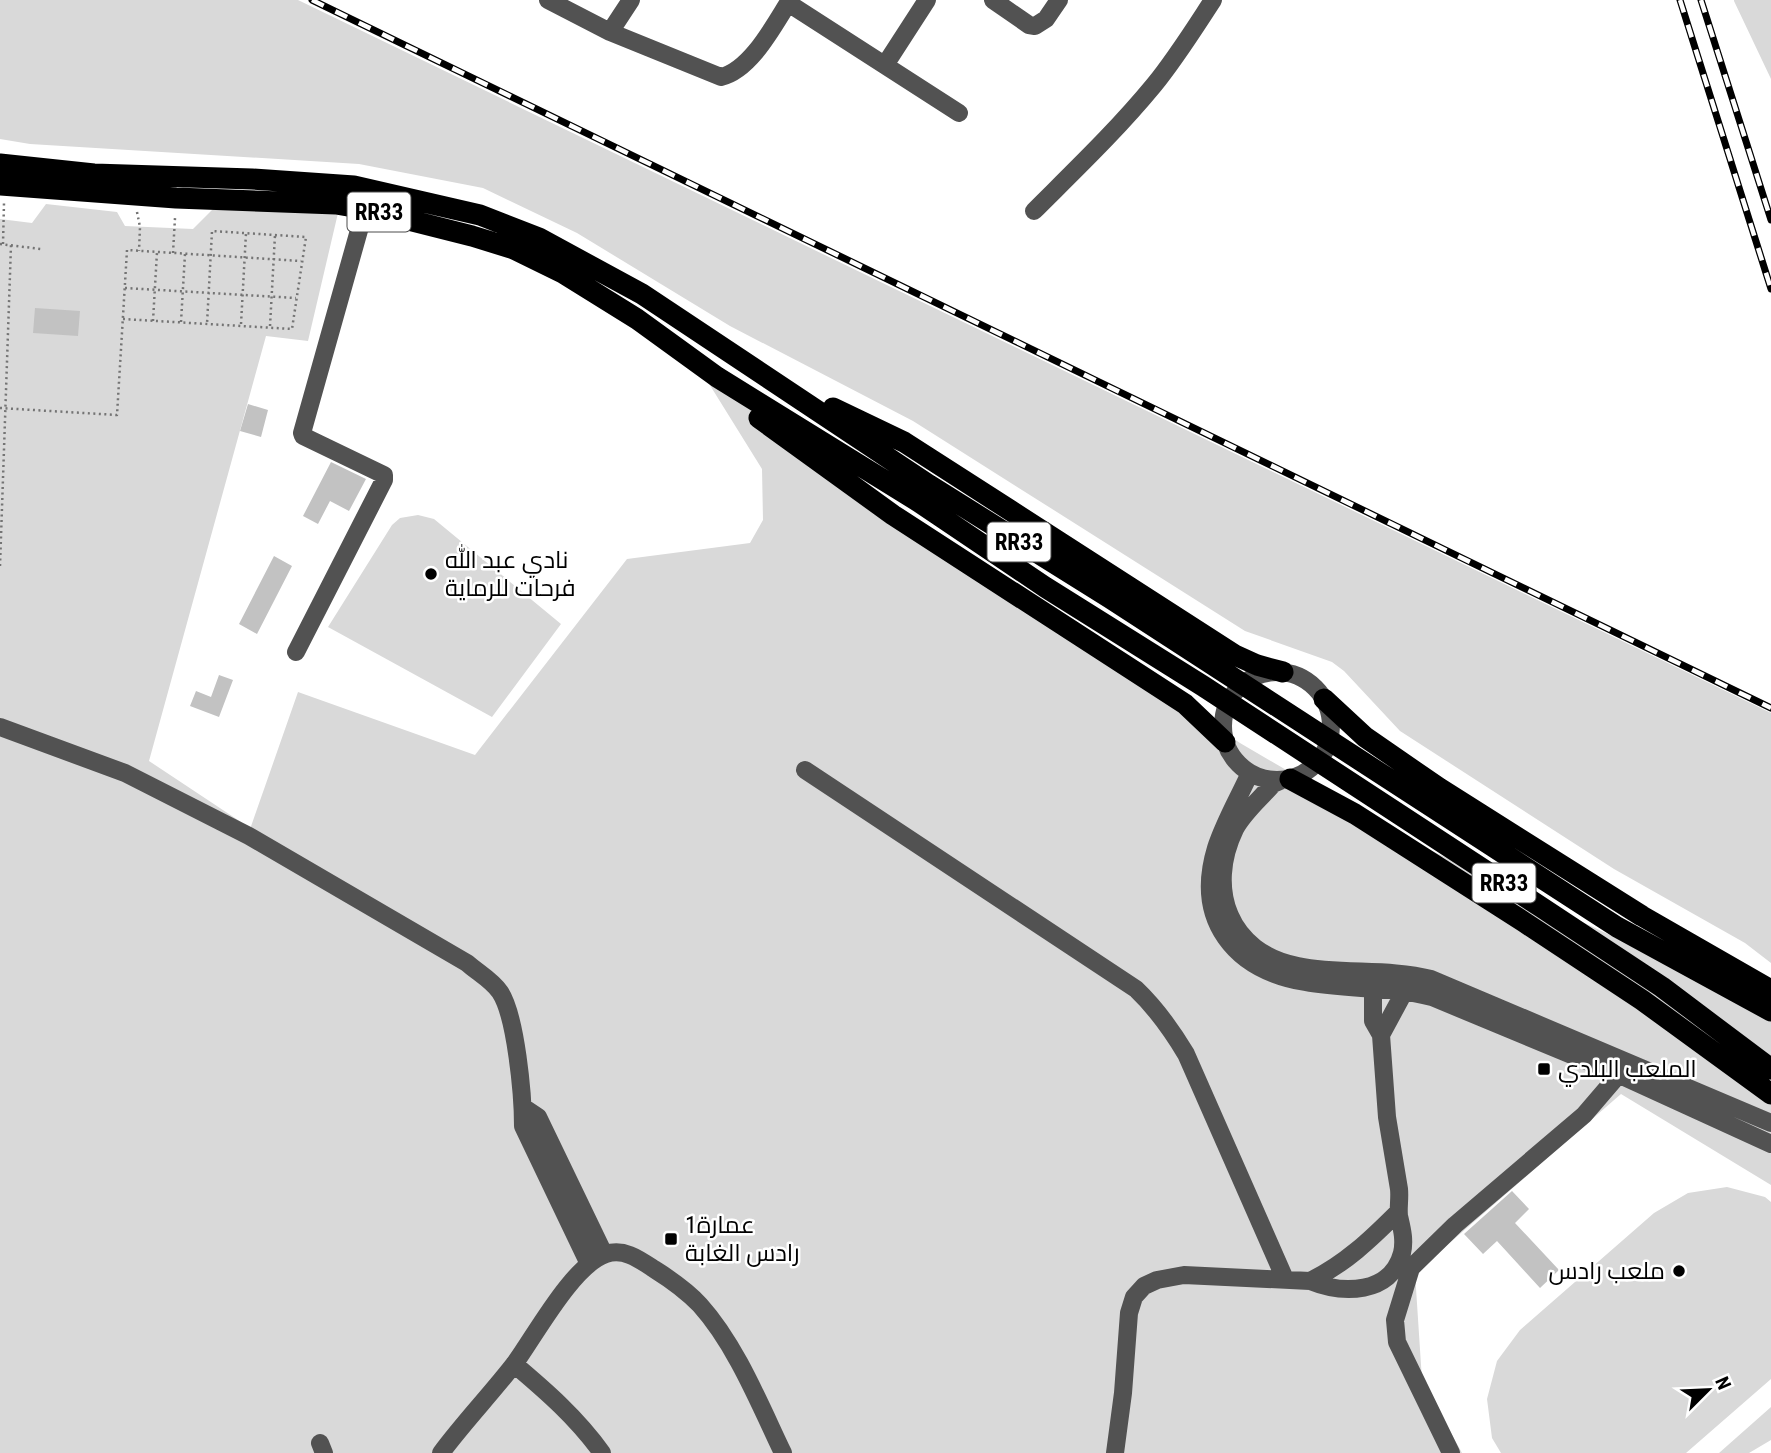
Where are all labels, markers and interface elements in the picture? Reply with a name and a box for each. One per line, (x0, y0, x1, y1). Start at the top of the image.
road number: RR33 (348, 192, 410, 232)
road number: RR33 (988, 522, 1050, 562)
place label: نادي عبد الله فرحات للرماية (445, 544, 576, 602)
marker: نادي عبد الله فرحات للرماية (423, 566, 439, 582)
road number: RR33 (1472, 863, 1536, 902)
place label: الملعب البلدي (1558, 1055, 1697, 1087)
marker: الملعب البلدي (1536, 1061, 1552, 1077)
place label: 1عمارة رادس الغابة (685, 1211, 800, 1267)
marker: 1عمارة رادس الغابة (663, 1231, 679, 1247)
place label: ملعب رادس (1548, 1257, 1665, 1285)
marker: ملعب رادس (1671, 1263, 1687, 1279)
north arrow (1673, 1355, 1743, 1425)
text: N (1710, 1373, 1736, 1393)

